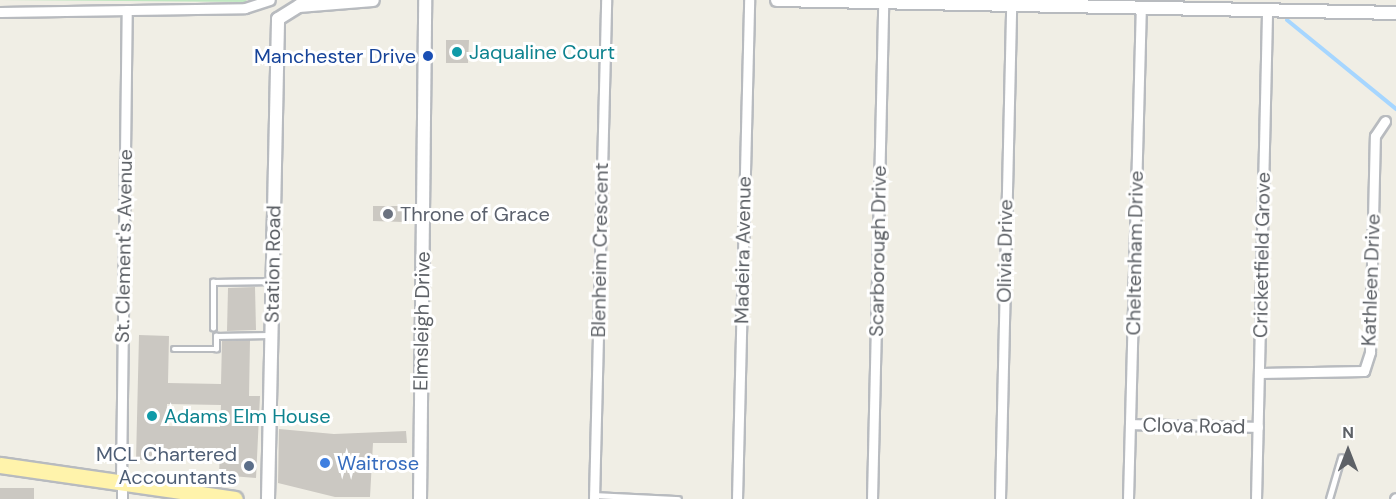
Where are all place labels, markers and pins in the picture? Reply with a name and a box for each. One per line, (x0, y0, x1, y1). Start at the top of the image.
place label: Jaqualine Court (469, 40, 615, 64)
place label: Manchester Drive (254, 44, 416, 68)
marker: Jaqualine Court (450, 45, 464, 59)
marker: Manchester Drive (421, 49, 435, 63)
place label: Throne of Grace (400, 202, 550, 226)
marker: Throne of Grace (381, 207, 395, 221)
place label: Adams Elm House (164, 404, 331, 428)
marker: Adams Elm House (145, 409, 159, 423)
place label: MCL Chartered Accountants (96, 442, 237, 489)
place label: Waitrose (337, 451, 419, 475)
marker: Waitrose (318, 456, 332, 470)
marker: MCL Chartered Accountants (242, 459, 256, 473)

